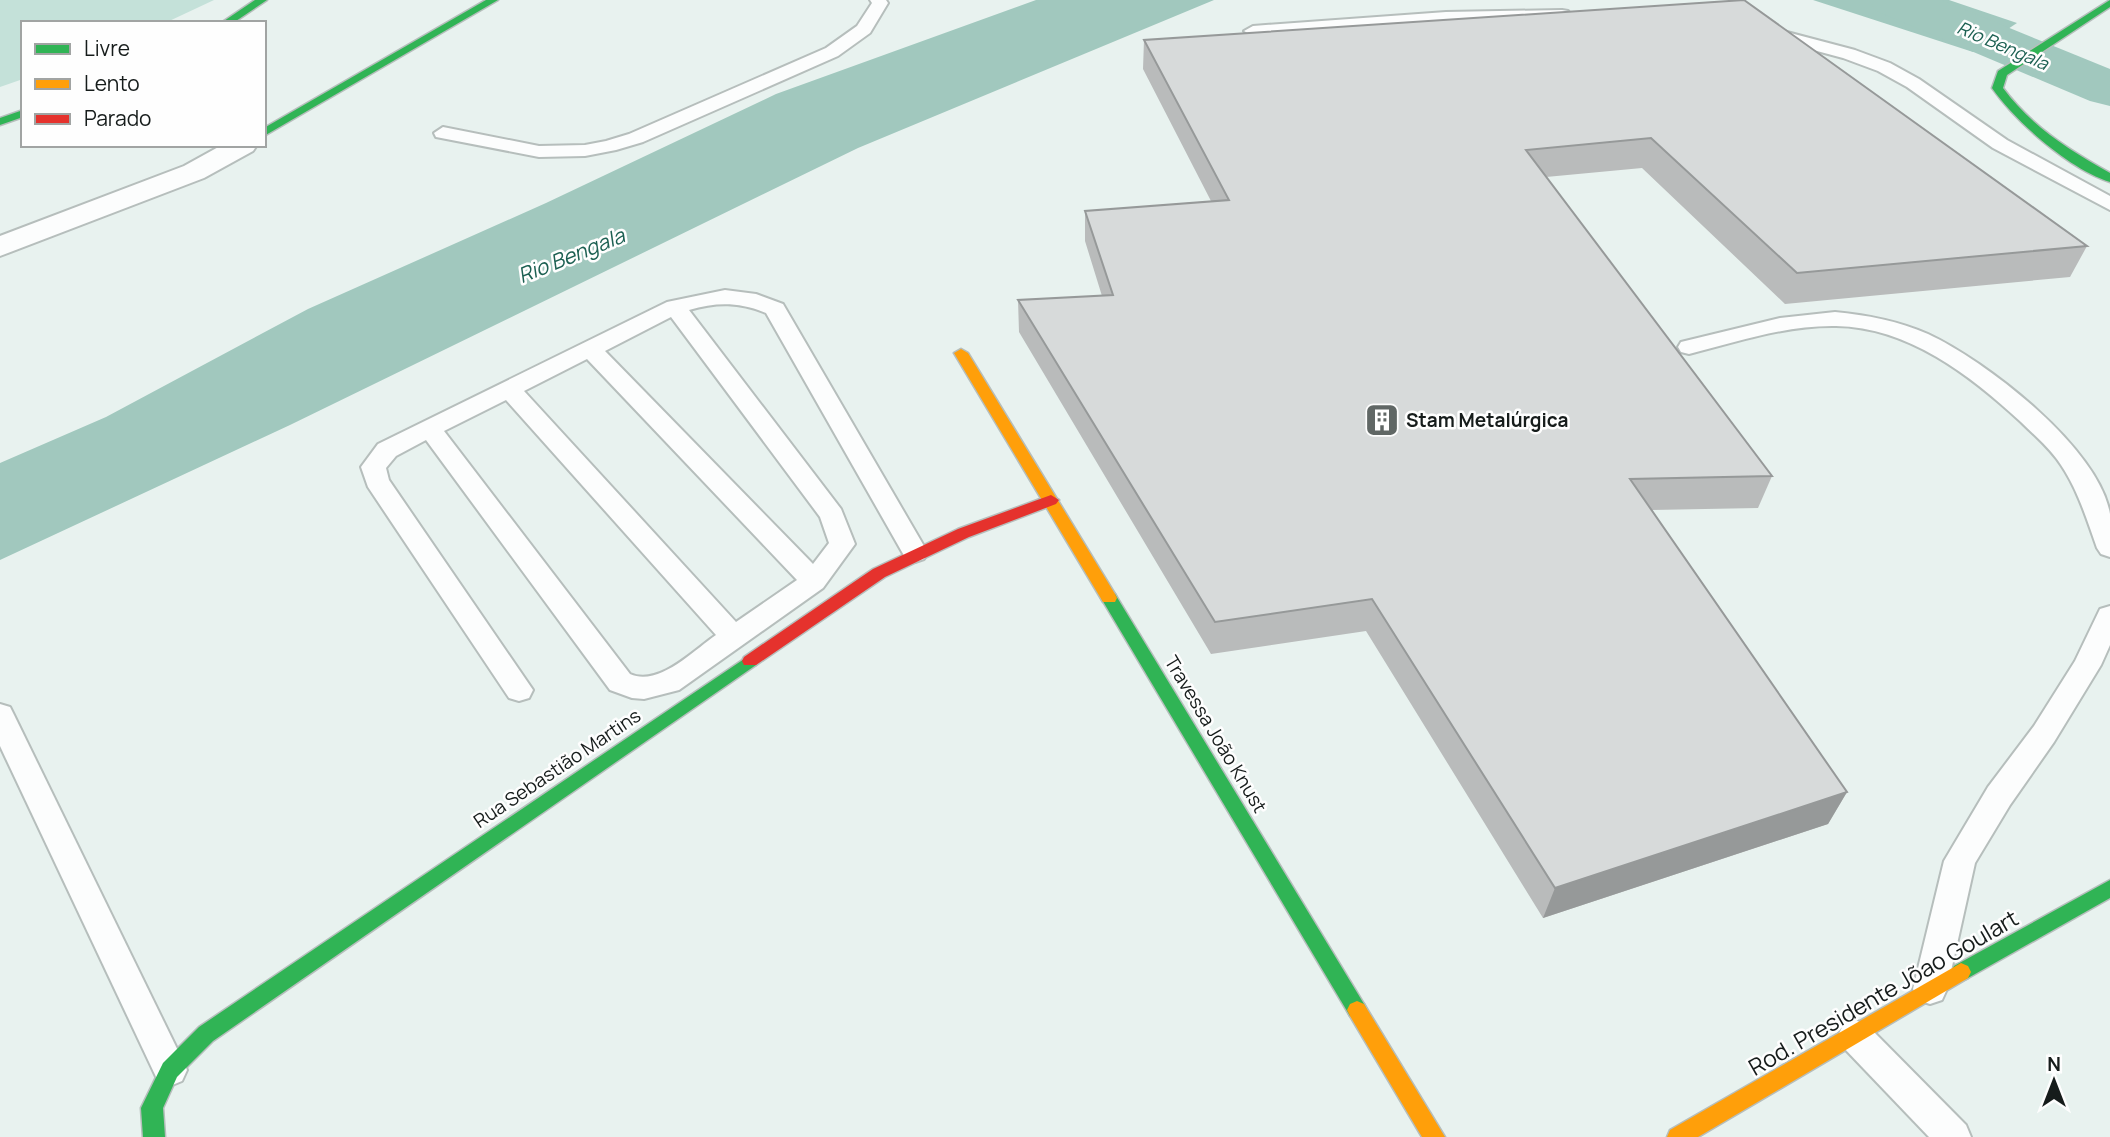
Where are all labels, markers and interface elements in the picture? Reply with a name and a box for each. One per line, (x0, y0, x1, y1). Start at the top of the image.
water label: Rio Bengala (1954, 15, 2053, 75)
legend (21, 21, 266, 147)
text: Livre (84, 34, 130, 62)
text: Lento (84, 69, 140, 97)
text: Parado (84, 104, 152, 132)
water label: Rio Bengala (513, 220, 630, 289)
building icon: Stam Metalúrgica (1363, 401, 1401, 439)
place label: Stam Metalúrgica (1406, 407, 1569, 433)
street label: Travessa João Knust (1159, 651, 1273, 817)
street label: Rua Sebastião Martins (468, 702, 646, 834)
street label: Rod. Presidente Jõao Goulart (1742, 901, 2024, 1083)
north arrow (2019, 1046, 2089, 1116)
text: N (2047, 1051, 2061, 1077)

